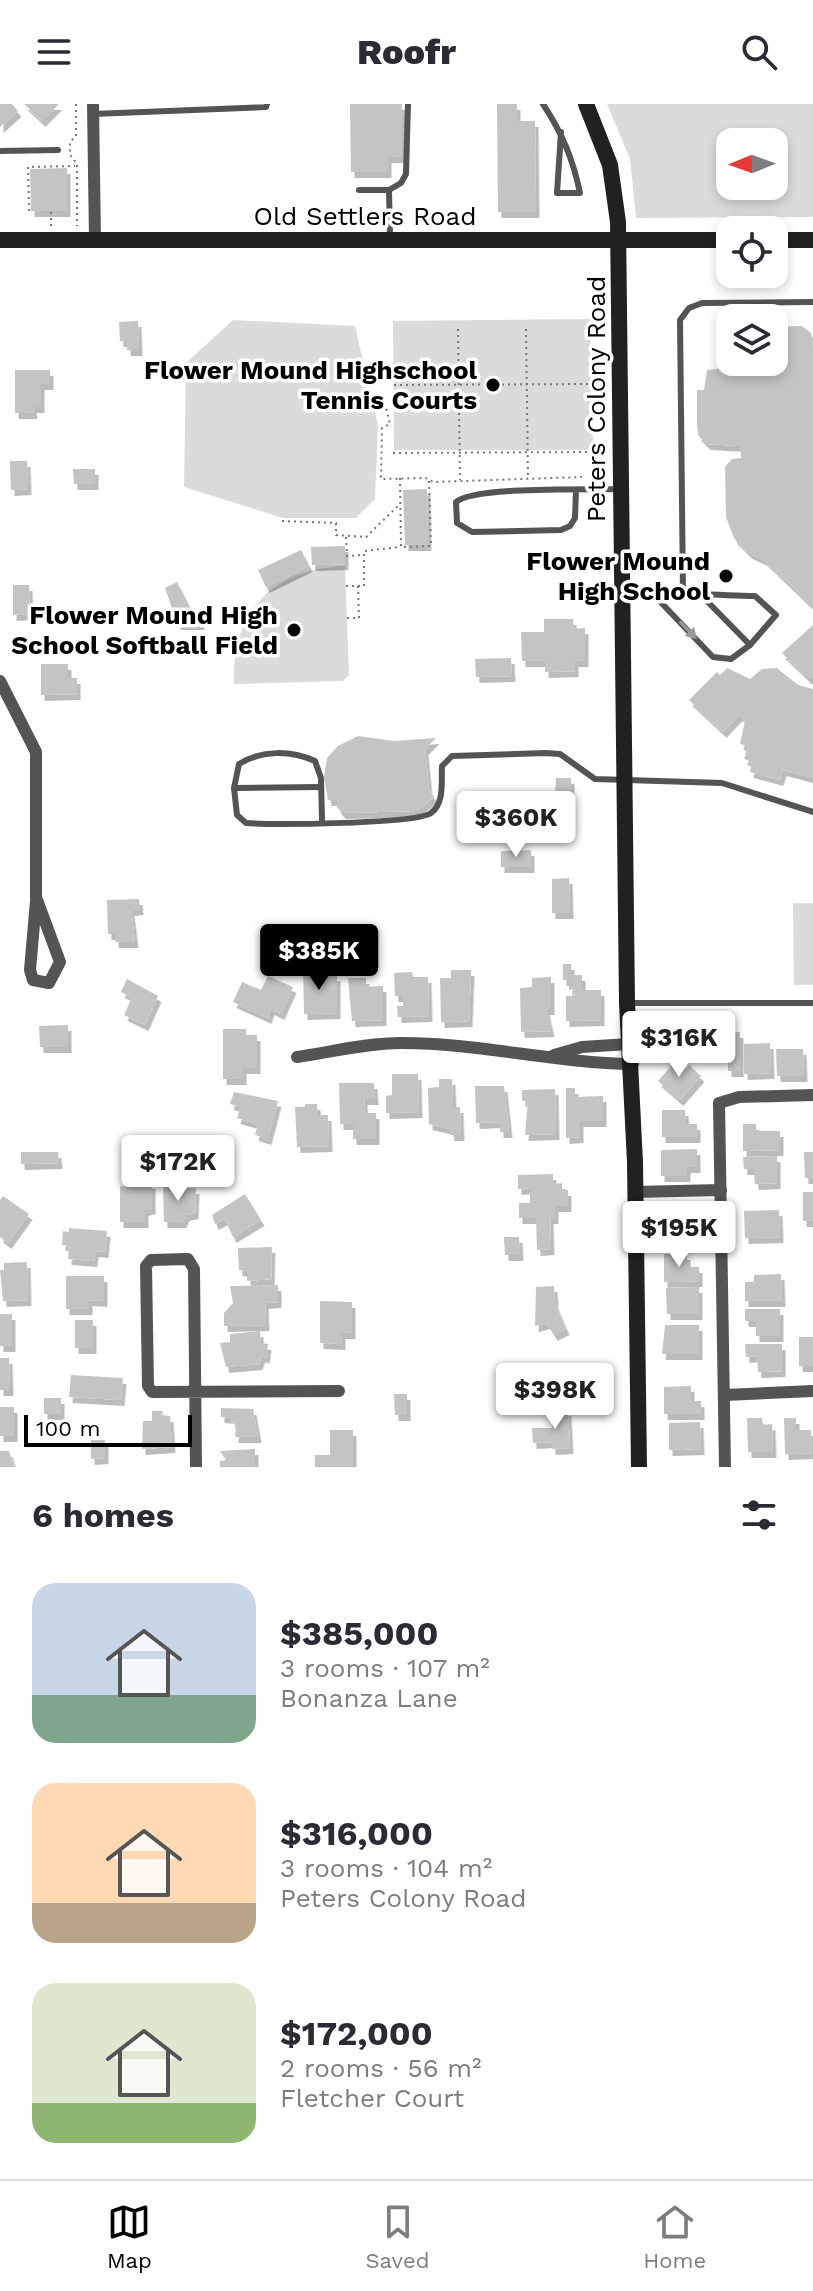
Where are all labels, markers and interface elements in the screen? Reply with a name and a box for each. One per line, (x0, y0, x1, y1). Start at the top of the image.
icon: menu (32, 30, 76, 74)
icon: search (737, 30, 781, 74)
text: Roofr (357, 31, 456, 73)
north arrow (716, 128, 788, 200)
map controls (716, 128, 788, 376)
street label: Old Settlers Road (253, 201, 477, 231)
button: locate (716, 216, 788, 288)
street label: Peters Colony Road (581, 276, 611, 522)
button: layers (716, 304, 788, 376)
place label: Flower Mound Highschool Tennis Courts (144, 355, 477, 415)
marker: Flower Mound Highschool Tennis Courts (484, 376, 502, 394)
place label: Flower Mound High School (526, 546, 710, 606)
marker: Flower Mound High School (717, 567, 735, 585)
place label: Flower Mound High School Softball Field (11, 600, 278, 660)
one-way arrow (678, 620, 697, 639)
marker: Flower Mound High School Softball Field (285, 621, 303, 639)
pin: $360K (460, 791, 572, 859)
text: $360K (475, 802, 557, 832)
pin: $385K (263, 924, 375, 992)
text: $385K (278, 935, 360, 965)
pin: $316K (623, 1011, 735, 1079)
text: $316K (640, 1022, 718, 1052)
pin: $172K (122, 1135, 234, 1203)
text: $172K (139, 1146, 217, 1176)
pin: $195K (623, 1201, 735, 1269)
text: $195K (641, 1212, 717, 1242)
pin: $398K (499, 1363, 611, 1431)
text: $398K (514, 1374, 596, 1404)
scale bar (24, 1411, 192, 1447)
text: 100 m (36, 1416, 100, 1441)
icon: filters (737, 1493, 781, 1537)
text: 6 homes (32, 1495, 174, 1535)
text: $385,000 (280, 1613, 438, 1653)
icon: home (96, 1615, 192, 1711)
text: 3 rooms · 107 m² (280, 1653, 490, 1683)
text: Bonanza Lane (280, 1683, 458, 1713)
text: $316,000 (280, 1813, 433, 1853)
icon: home (96, 1815, 192, 1911)
text: 3 rooms · 104 m² (280, 1853, 492, 1883)
text: Peters Colony Road (280, 1883, 527, 1913)
text: $172,000 (280, 2013, 433, 2053)
icon: home (96, 2015, 192, 2111)
text: 2 rooms · 56 m² (280, 2053, 482, 2083)
text: Fletcher Court (280, 2083, 464, 2113)
tab: Map (107, 2200, 152, 2273)
tab: Saved (366, 2200, 429, 2273)
tab: Home (643, 2200, 706, 2273)

